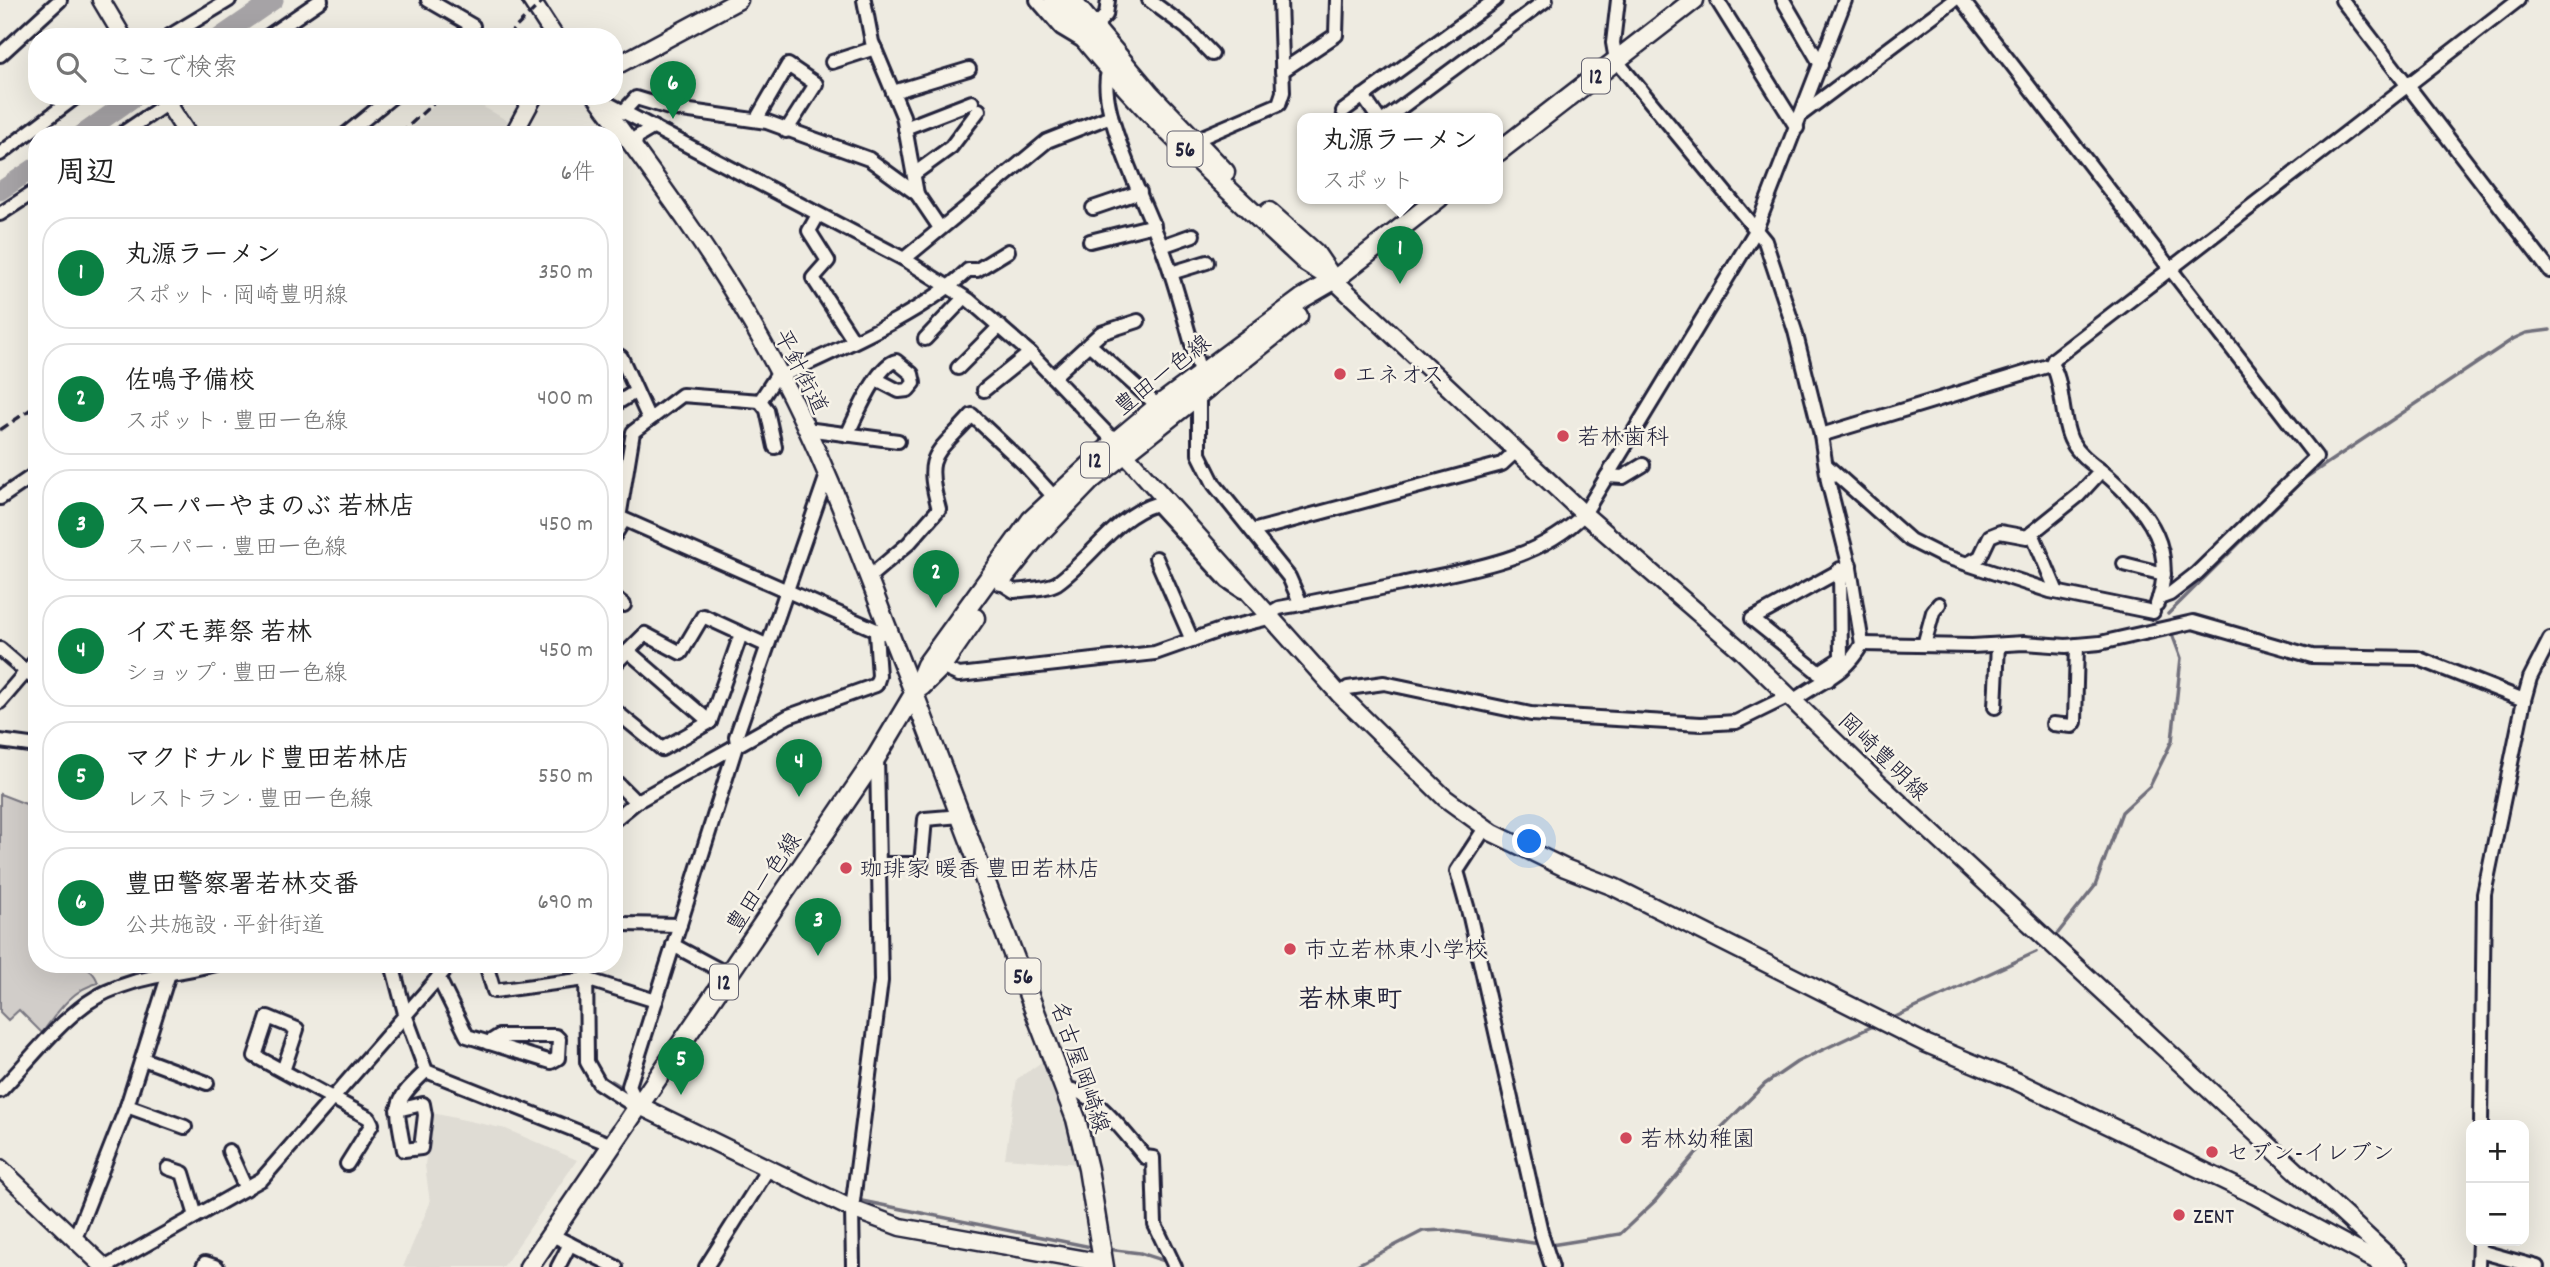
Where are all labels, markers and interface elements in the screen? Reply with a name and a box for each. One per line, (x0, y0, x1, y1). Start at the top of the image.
search box (28, 28, 623, 105)
icon: search (52, 48, 90, 86)
text: ここで検索 (108, 51, 238, 88)
road number: 12 (1582, 58, 1610, 94)
pin: 6 (650, 61, 696, 119)
popup (1297, 113, 1503, 204)
text: 丸源ラーメン (1322, 124, 1478, 161)
road number: 56 (1168, 132, 1202, 166)
text: 周辺 (56, 154, 116, 197)
text: 6件 (561, 158, 595, 191)
text: スポット (1322, 167, 1414, 200)
pin: 1 (1377, 226, 1423, 284)
text: 丸源ラーメン (125, 238, 281, 275)
text: 1 (78, 257, 84, 290)
text: 350 m (539, 257, 593, 290)
text: スポット · 岡崎豊明線 (125, 281, 348, 314)
street label: 平針街道 (763, 324, 834, 421)
street label: 豊田一色線 (1109, 328, 1220, 425)
place label: エネオス (1354, 361, 1445, 394)
text: 佐鳴予備校 (125, 364, 255, 401)
marker: エネオス (1332, 366, 1348, 382)
text: 2 (76, 383, 86, 416)
text: 400 m (537, 383, 593, 416)
text: スポット · 豊田一色線 (125, 407, 348, 440)
place label: 若林歯科 (1577, 423, 1669, 456)
marker: 若林歯科 (1555, 428, 1571, 444)
road number: 12 (1081, 442, 1109, 477)
text: スーパーやまのぶ 若林店 (125, 490, 415, 527)
text: 3 (76, 509, 86, 542)
text: 450 m (539, 509, 593, 542)
text: スーパー · 豊田一色線 (125, 533, 347, 566)
pin: 2 (913, 550, 959, 608)
text: イズモ葬祭 若林 (125, 616, 312, 653)
text: 4 (76, 635, 86, 668)
text: 450 m (539, 635, 593, 668)
text: ショップ · 豊田一色線 (125, 659, 347, 692)
street label: 岡崎豊明線 (1829, 707, 1934, 810)
pin: 4 (776, 739, 822, 797)
text: マクドナルド豊田若林店 (125, 742, 410, 779)
text: 5 (76, 761, 86, 794)
text: 550 m (538, 761, 593, 794)
text: レストラン · 豊田一色線 (125, 785, 373, 818)
your location (1512, 824, 1546, 858)
street label: 豊田一色線 (720, 827, 812, 941)
place label: 珈琲家 暖香 豊田若林店 (860, 855, 1101, 888)
marker: 珈琲家 暖香 豊田若林店 (838, 860, 854, 876)
text: 豊田警察署若林交番 (125, 868, 359, 905)
text: 6 (75, 887, 87, 920)
text: 690 m (538, 887, 593, 920)
pin: 3 (795, 898, 841, 956)
text: 公共施設 · 平針街道 (125, 911, 325, 944)
place label: 市立若林東小学校 (1304, 936, 1488, 969)
marker: 市立若林東小学校 (1282, 941, 1298, 957)
road number: 56 (1006, 958, 1040, 993)
road number: 12 (710, 964, 738, 1000)
district label: 若林東町 (1298, 983, 1402, 1020)
street label: 名古屋岡崎線 (1040, 998, 1116, 1139)
pin: 5 (658, 1037, 704, 1095)
map controls (2466, 1120, 2529, 1246)
button: + (2466, 1120, 2529, 1183)
place label: 若林幼稚園 (1640, 1125, 1755, 1158)
marker: 若林幼稚園 (1618, 1130, 1634, 1146)
place label: セブン-イレブン (2226, 1139, 2395, 1172)
marker: セブン-イレブン (2204, 1144, 2220, 1160)
button: − (2466, 1183, 2529, 1246)
place label: ZENT (2193, 1202, 2234, 1235)
marker: ZENT (2171, 1207, 2187, 1223)

